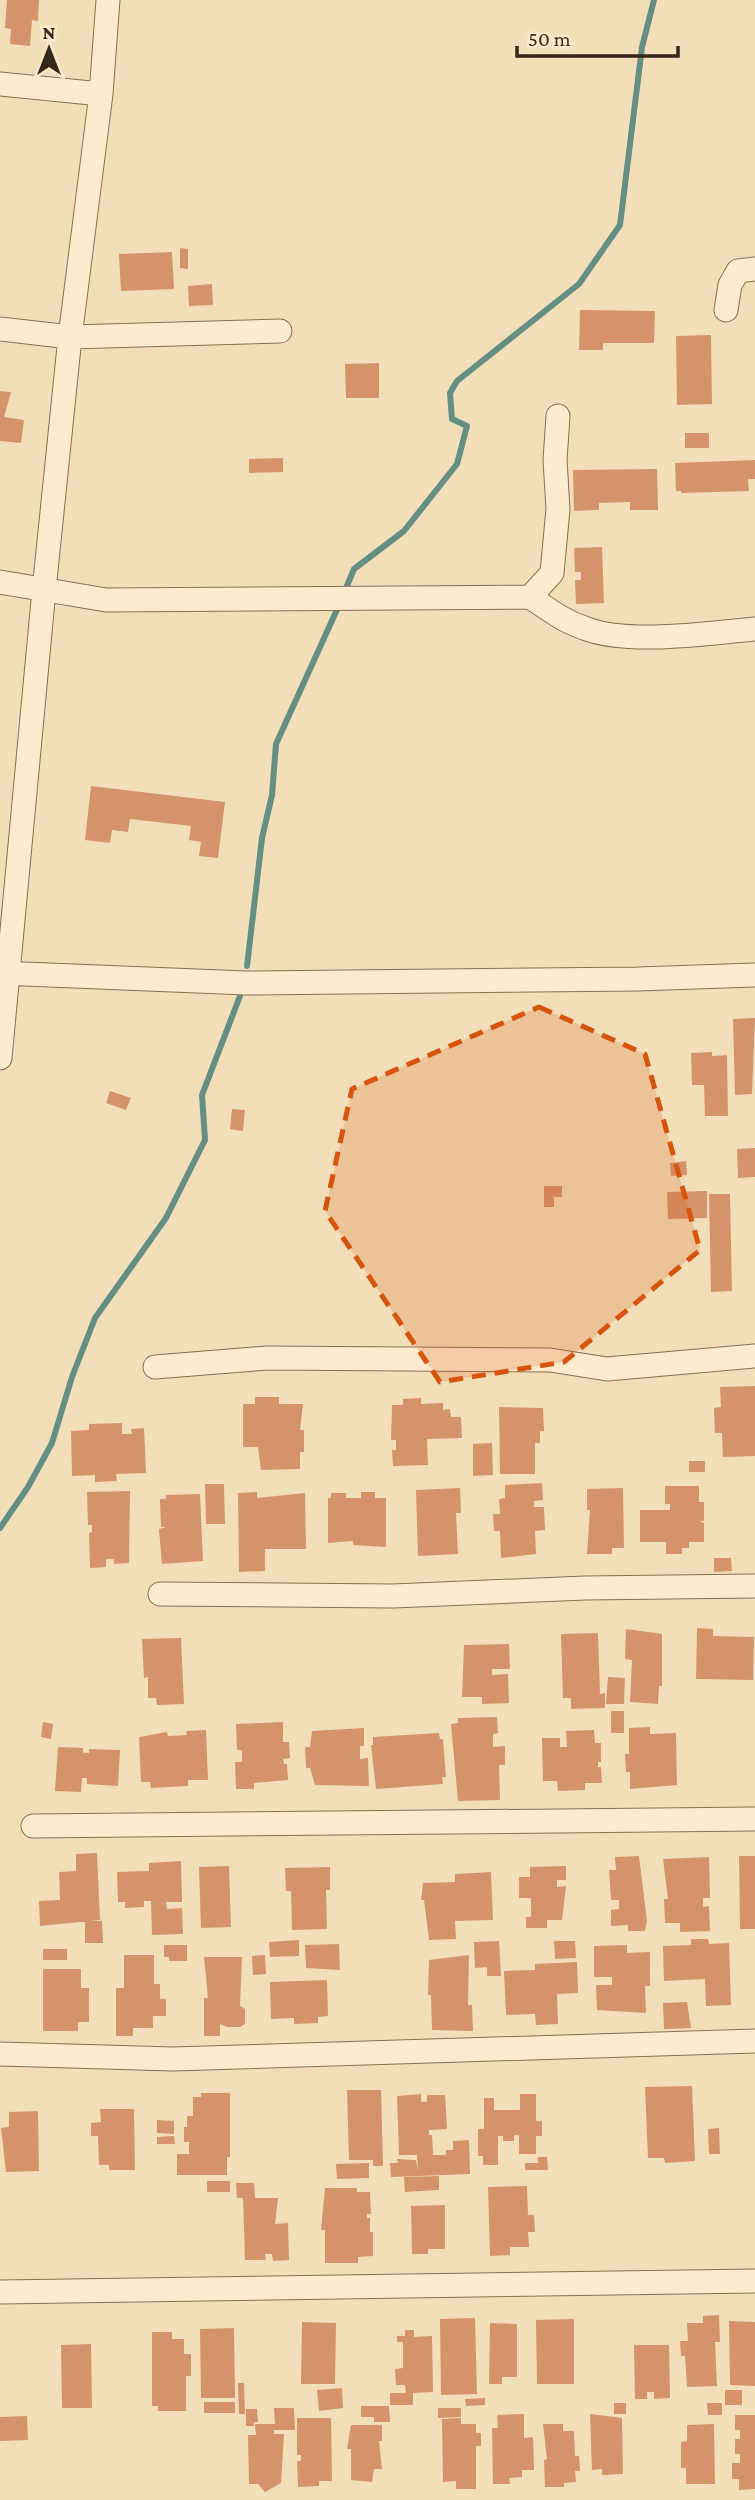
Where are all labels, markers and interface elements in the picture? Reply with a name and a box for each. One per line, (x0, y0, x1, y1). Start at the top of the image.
north arrow (14, 14, 84, 84)
scale bar (517, 14, 678, 58)
text: N (43, 22, 56, 43)
text: 50 m (528, 27, 571, 51)

